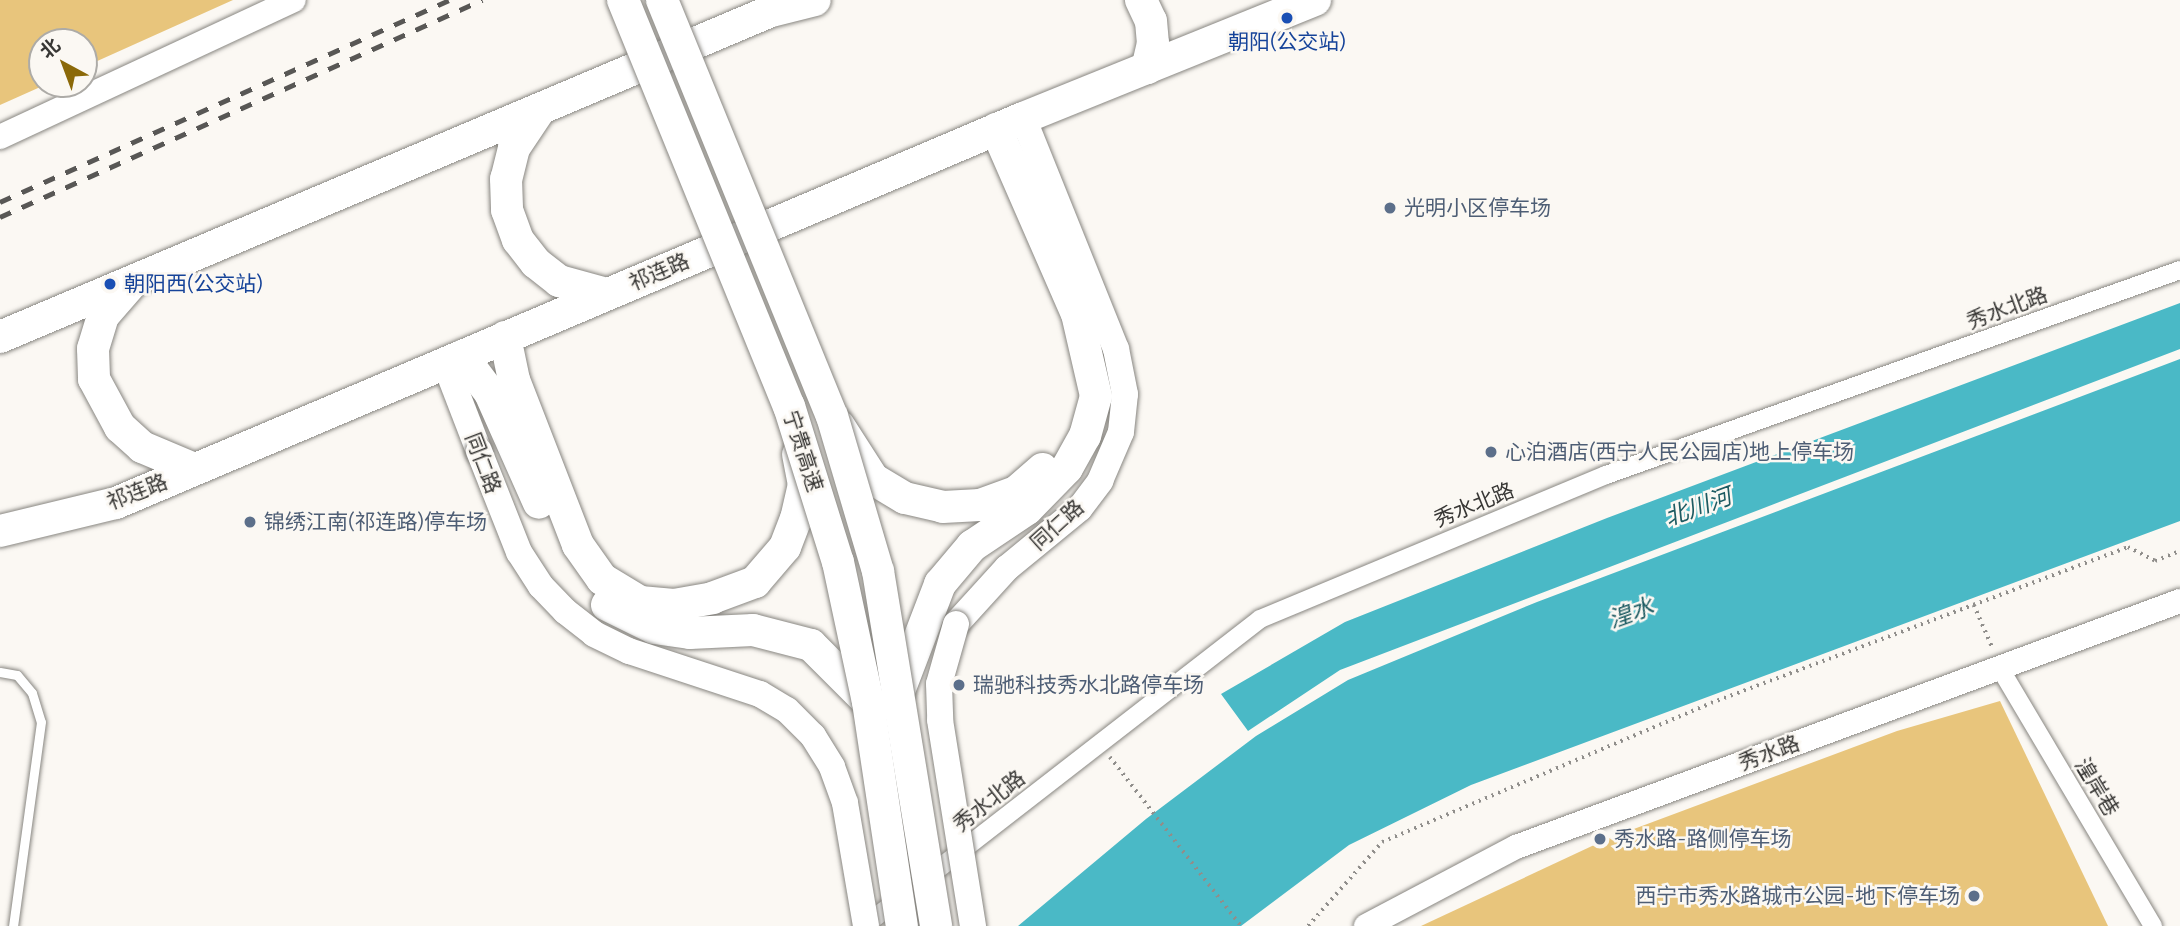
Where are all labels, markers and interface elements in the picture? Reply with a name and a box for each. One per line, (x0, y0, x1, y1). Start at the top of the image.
marker: 朝阳(公交站) (1279, 10, 1295, 26)
north arrow (28, 28, 98, 98)
place label: 朝阳(公交站) (1228, 29, 1346, 55)
text: 北 (35, 33, 65, 63)
place label: 光明小区停车场 (1404, 195, 1551, 221)
marker: 光明小区停车场 (1382, 200, 1398, 216)
street label: 祁连路 (625, 248, 693, 296)
place label: 朝阳西(公交站) (124, 271, 263, 297)
marker: 朝阳西(公交站) (102, 276, 118, 292)
street label: 秀水北路 (1963, 282, 2051, 334)
street label: 宁贵高速 (778, 407, 828, 495)
street label: 同仁路 (460, 429, 506, 497)
place label: 心泊酒店(西宁人民公园店)地上停车场 (1505, 439, 1854, 465)
marker: 心泊酒店(西宁人民公园店)地上停车场 (1483, 444, 1499, 460)
street label: 祁连路 (103, 469, 171, 515)
street label: 秀水北路 (1430, 478, 1518, 532)
water label: 北川河 (1661, 482, 1735, 532)
street label: 同仁路 (1025, 495, 1089, 555)
place label: 锦绣江南(祁连路)停车场 (264, 509, 487, 535)
marker: 锦绣江南(祁连路)停车场 (242, 514, 258, 530)
water label: 湟水 (1605, 592, 1657, 634)
place label: 瑞驰科技秀水北路停车场 (973, 672, 1204, 698)
marker: 瑞驰科技秀水北路停车场 (951, 677, 967, 693)
street label: 秀水路 (1735, 730, 1803, 776)
street label: 湟岸巷 (2070, 754, 2124, 820)
street label: 秀水北路 (948, 765, 1030, 837)
place label: 秀水路-路侧停车场 (1614, 826, 1792, 852)
marker: 秀水路-路侧停车场 (1592, 831, 1608, 847)
place label: 西宁市秀水路城市公园-地下停车场 (1635, 883, 1960, 909)
marker: 西宁市秀水路城市公园-地下停车场 (1966, 888, 1982, 904)

